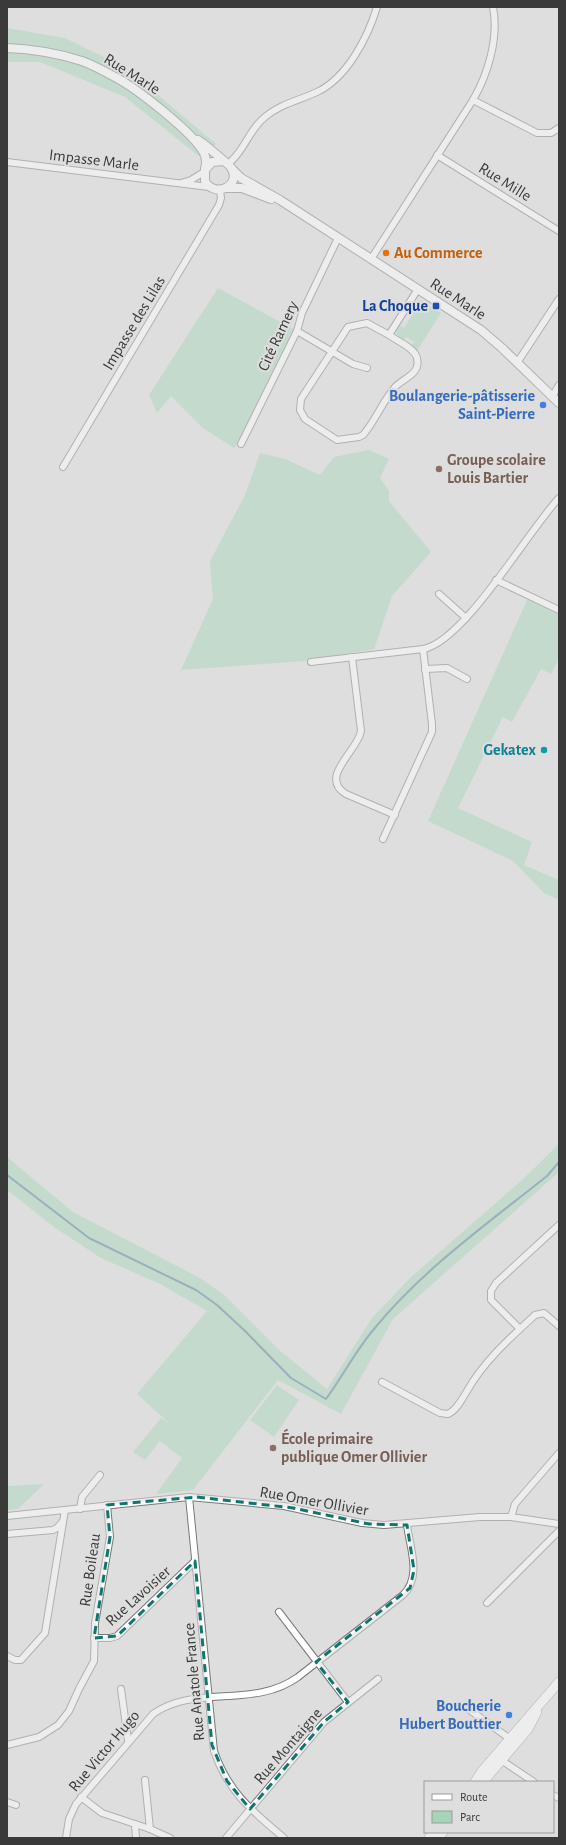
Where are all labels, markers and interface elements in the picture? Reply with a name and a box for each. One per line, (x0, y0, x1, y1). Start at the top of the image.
street label: Rue Marle (101, 51, 163, 97)
street label: Impasse Marle (48, 147, 140, 173)
street label: Rue Mille (476, 160, 534, 204)
place label: Au Commerce (394, 245, 483, 261)
marker: Au Commerce (381, 248, 391, 258)
street label: Impasse des Lilas (100, 273, 168, 373)
street label: Rue Marle (427, 275, 489, 323)
street label: Cité Ramery (255, 298, 302, 374)
place label: La Choque (362, 298, 428, 314)
marker: La Choque (431, 301, 441, 311)
place label: Boulangerie-pâtisserie Saint-Pierre (389, 388, 535, 422)
marker: Boulangerie-pâtisserie Saint-Pierre (538, 400, 548, 410)
place label: Groupe scolaire Louis Bartier (447, 452, 546, 486)
marker: Groupe scolaire Louis Bartier (434, 464, 444, 474)
place label: Gekatex (484, 742, 537, 758)
marker: Gekatex (539, 745, 549, 755)
place label: École primaire publique Omer Ollivier (281, 1428, 427, 1465)
marker: École primaire publique Omer Ollivier (268, 1443, 278, 1453)
street label: Rue Omer Ollivier (258, 1484, 370, 1519)
street label: Rue Boileau (77, 1532, 103, 1608)
street label: Rue Lavoisier (102, 1562, 174, 1629)
street label: Rue Anatole France (181, 1622, 207, 1742)
place label: Boucherie Hubert Bouttier (399, 1698, 501, 1732)
street label: Rue Montaigne (251, 1705, 325, 1787)
street label: Rue Victor Hugo (65, 1707, 143, 1795)
marker: Boucherie Hubert Bouttier (504, 1710, 514, 1720)
legend (424, 1781, 554, 1833)
text: Route (460, 1791, 487, 1803)
text: Parc (460, 1811, 480, 1823)

